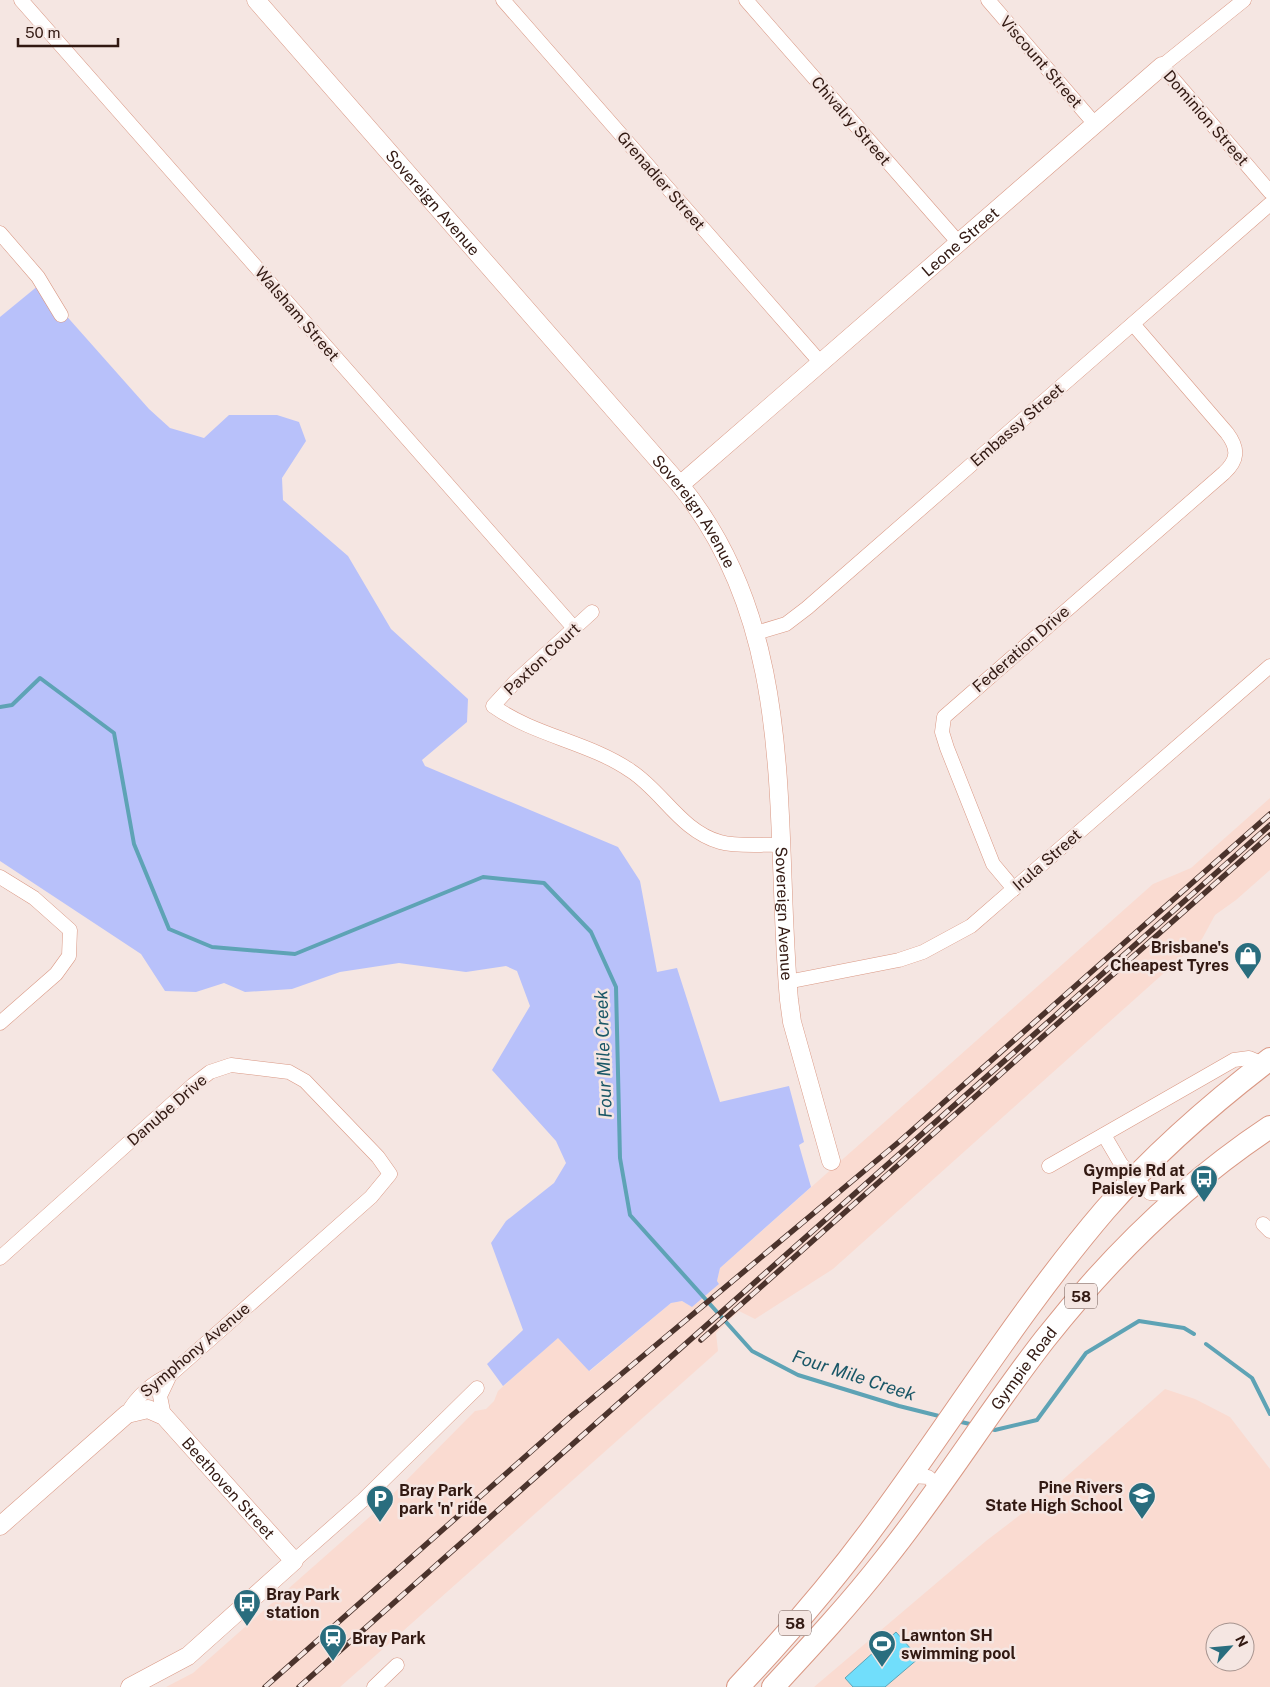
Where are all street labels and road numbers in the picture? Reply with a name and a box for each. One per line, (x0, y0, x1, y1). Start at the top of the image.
street label: Viscount Street (996, 12, 1086, 112)
street label: Dominion Street (1159, 66, 1253, 170)
street label: Chivalry Street (807, 73, 895, 169)
street label: Grenadier Street (613, 128, 709, 234)
street label: Sovereign Avenue (382, 146, 484, 259)
street label: Leone Street (918, 203, 1002, 280)
street label: Walsham Street (251, 263, 343, 365)
street label: Embassy Street (967, 379, 1067, 471)
street label: Sovereign Avenue (648, 451, 740, 571)
street label: Federation Drive (969, 602, 1073, 696)
street label: Paxton Court (500, 619, 584, 699)
street label: Irula Street (1009, 825, 1085, 895)
street label: Sovereign Avenue (772, 846, 797, 981)
street label: Danube Drive (123, 1070, 211, 1150)
road number: 58 (1065, 1284, 1097, 1308)
street label: Symphony Avenue (136, 1299, 254, 1401)
street label: Gympie Road (987, 1323, 1061, 1413)
street label: Beethoven Street (178, 1433, 279, 1543)
road number: 58 (779, 1610, 811, 1636)

